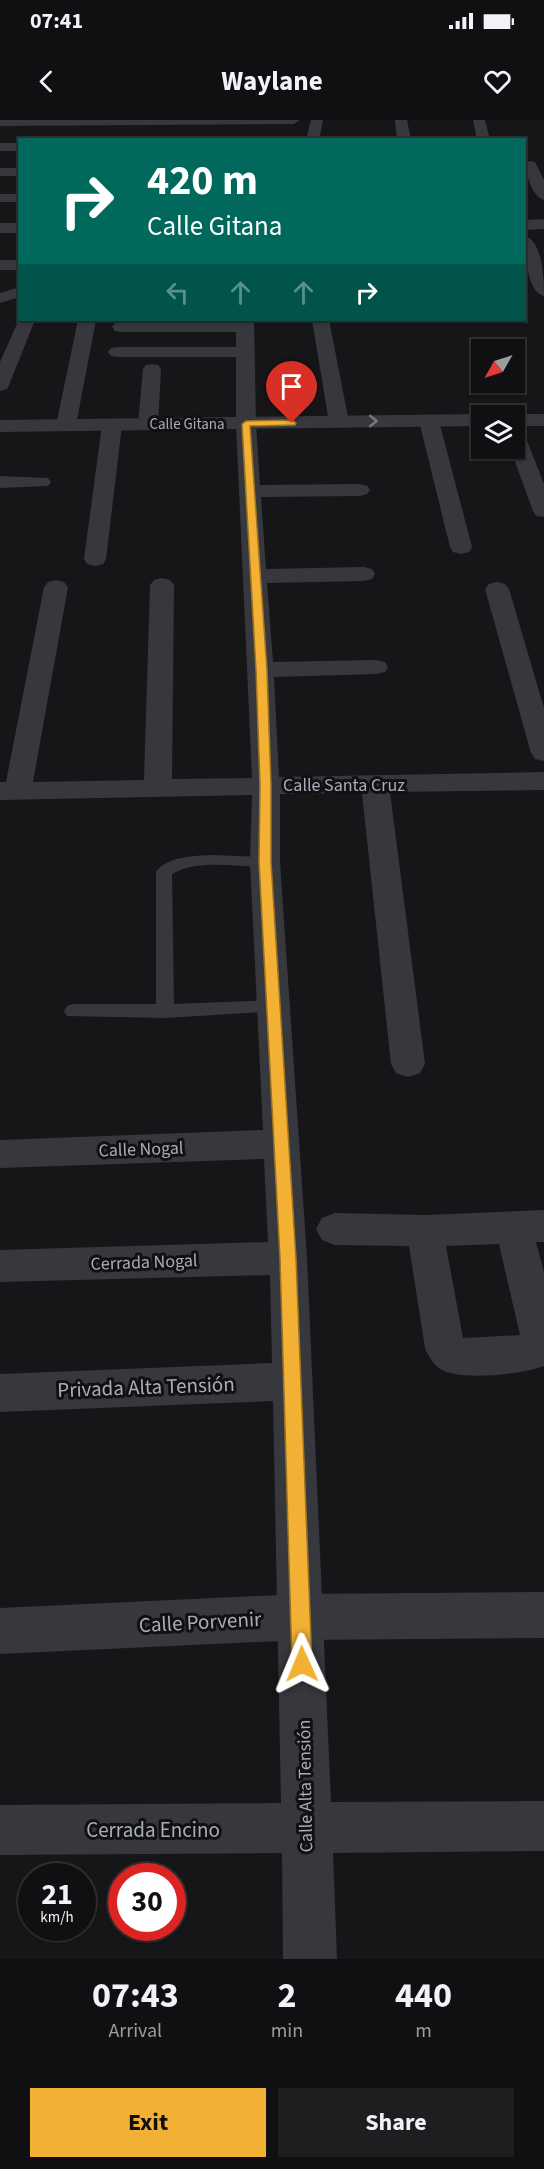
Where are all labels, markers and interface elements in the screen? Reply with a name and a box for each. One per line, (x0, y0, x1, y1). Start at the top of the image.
text: 07:41 (30, 5, 83, 37)
text: Waylane (221, 62, 323, 101)
icon: back (30, 65, 63, 98)
icon: heart (481, 65, 514, 98)
text: 420 m (147, 151, 258, 211)
icon: right (48, 162, 126, 240)
text: Calle Gitana (147, 207, 282, 246)
icon: left (161, 276, 194, 309)
icon: ahead (224, 276, 257, 309)
icon: ahead (287, 276, 320, 309)
icon: right (350, 276, 383, 309)
north arrow (471, 339, 525, 393)
map controls (471, 339, 525, 459)
pin (266, 361, 317, 423)
icon: arrive (275, 370, 308, 403)
button: layers (471, 405, 525, 459)
street label: Calle Gitana (149, 414, 225, 435)
one-way arrow (369, 415, 378, 428)
street label: Calle Santa Cruz (283, 773, 405, 798)
street label: Calle Nogal (98, 1136, 184, 1163)
street label: Cerrada Nogal (90, 1248, 198, 1277)
street label: Privada Alta Tensión (57, 1369, 235, 1405)
street label: Calle Porvenir (138, 1604, 263, 1640)
position arrow (270, 1632, 334, 1696)
street label: Calle Alta Tensión (292, 1719, 319, 1853)
street label: Cerrada Encino (86, 1815, 220, 1845)
speed limit sign: 30 (108, 1863, 186, 1941)
text: 21 (41, 1873, 73, 1916)
text: km/h (40, 1907, 74, 1928)
text: 07:43 (92, 1970, 179, 2021)
text: 2 (277, 1970, 296, 2021)
text: 440 (395, 1970, 452, 2021)
text: Arrival (108, 2017, 162, 2045)
text: min (271, 2017, 303, 2045)
text: m (415, 2017, 432, 2045)
button: Exit (30, 2088, 266, 2157)
button: Share (278, 2088, 514, 2157)

